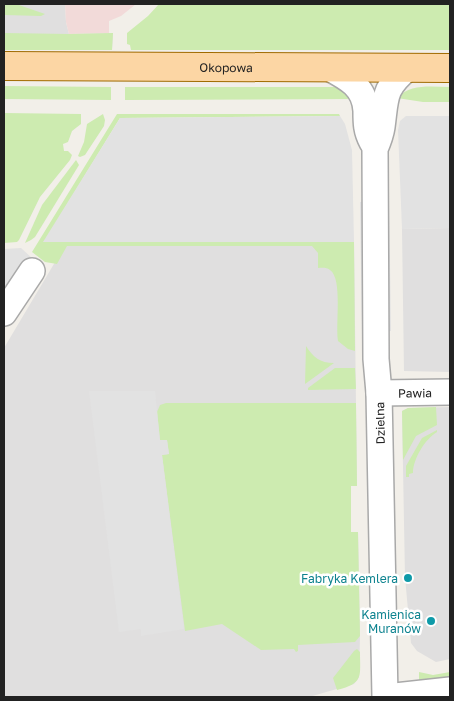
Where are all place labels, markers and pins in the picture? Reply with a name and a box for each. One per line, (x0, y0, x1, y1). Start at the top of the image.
place label: Fabryka Kemlera (301, 571, 398, 586)
marker: Fabryka Kemlera (402, 572, 414, 584)
place label: Kamienica Muranów (361, 607, 421, 636)
marker: Kamienica Muranów (425, 615, 437, 627)

